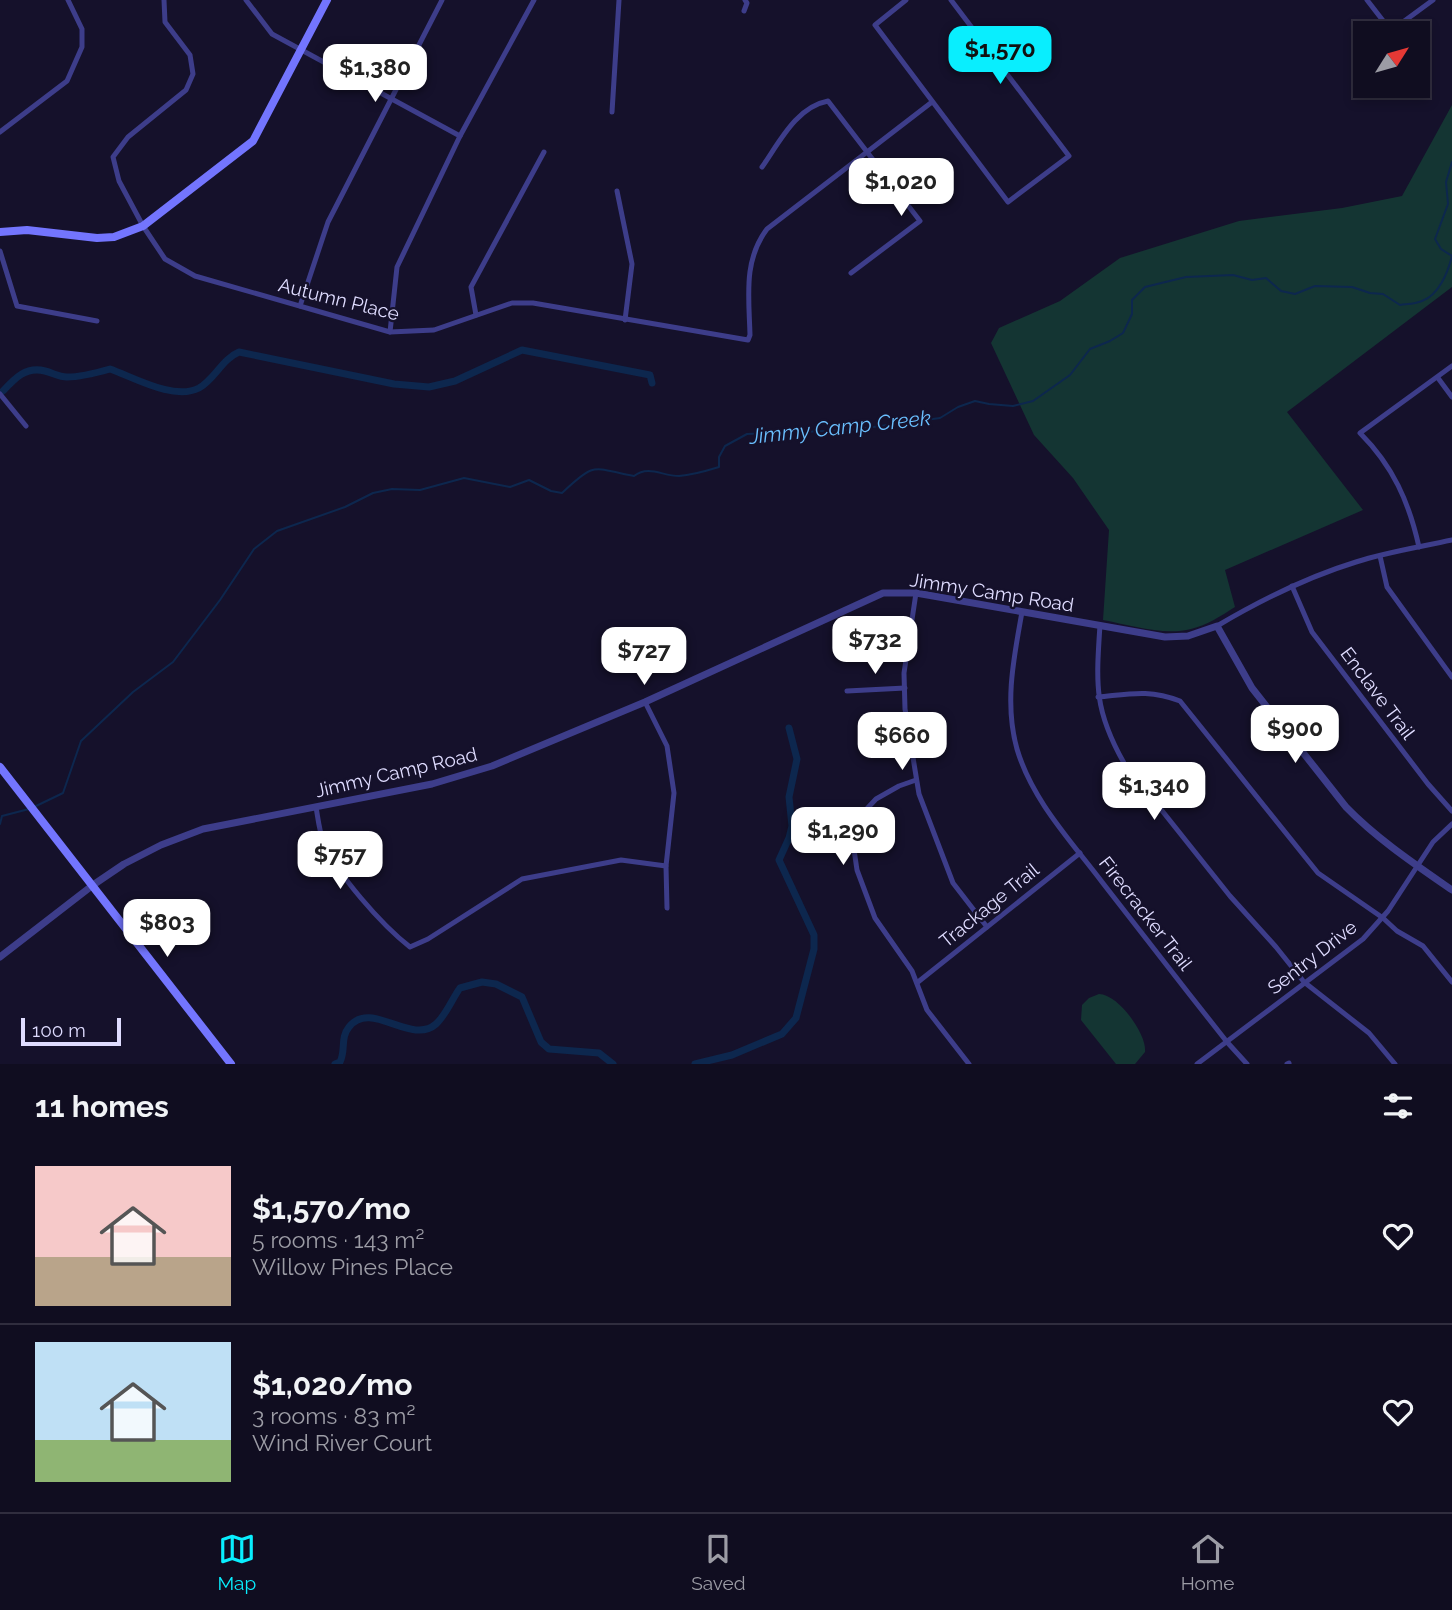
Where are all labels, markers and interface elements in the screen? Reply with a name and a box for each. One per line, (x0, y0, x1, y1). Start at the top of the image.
north arrow (1353, 21, 1430, 98)
map controls (1353, 21, 1430, 98)
pin: $1,570 (943, 27, 1057, 86)
text: $1,570 (964, 35, 1036, 62)
pin: $1,380 (318, 44, 432, 104)
text: $1,380 (339, 53, 411, 80)
pin: $1,020 (844, 158, 958, 218)
text: $1,020 (865, 167, 937, 194)
street label: Autumn Place (276, 273, 402, 325)
water label: Jimmy Camp Creek (747, 405, 932, 449)
street label: Jimmy Camp Road (908, 568, 1076, 616)
pin: $732 (834, 616, 916, 676)
text: $732 (848, 625, 902, 652)
pin: $727 (603, 628, 685, 687)
text: $727 (617, 636, 671, 663)
street label: Enclave Trail (1336, 643, 1420, 744)
pin: $900 (1254, 706, 1336, 765)
pin: $660 (861, 712, 943, 772)
text: $900 (1267, 714, 1323, 741)
text: $660 (874, 721, 930, 748)
street label: Jimmy Camp Road (313, 743, 479, 801)
pin: $1,340 (1097, 762, 1211, 822)
text: $1,340 (1118, 771, 1190, 798)
pin: $1,290 (786, 808, 900, 867)
text: $1,290 (807, 816, 879, 843)
pin: $757 (299, 832, 381, 891)
text: $757 (314, 840, 366, 867)
street label: Firecracker Trail (1095, 852, 1198, 975)
street label: Trackage Trail (935, 858, 1044, 952)
pin: $803 (126, 900, 208, 959)
text: $803 (139, 908, 195, 935)
street label: Sentry Drive (1263, 915, 1361, 999)
scale bar (21, 1015, 121, 1047)
text: 100 m (32, 1019, 86, 1041)
icon: filters (1379, 1087, 1417, 1125)
text: 11 homes (35, 1089, 169, 1124)
text: $1,570/mo (252, 1191, 410, 1226)
icon: home (91, 1194, 175, 1278)
icon: heart (1379, 1217, 1417, 1255)
text: 5 rooms · 143 m² (252, 1226, 424, 1253)
text: Willow Pines Place (252, 1253, 453, 1280)
text: $1,020/mo (252, 1367, 412, 1402)
icon: home (91, 1370, 175, 1454)
icon: heart (1379, 1393, 1417, 1431)
text: 3 rooms · 83 m² (252, 1402, 415, 1429)
text: Wind River Court (252, 1429, 432, 1456)
tab: Map (218, 1530, 256, 1594)
tab: Saved (691, 1530, 746, 1594)
tab: Home (1181, 1530, 1234, 1594)

